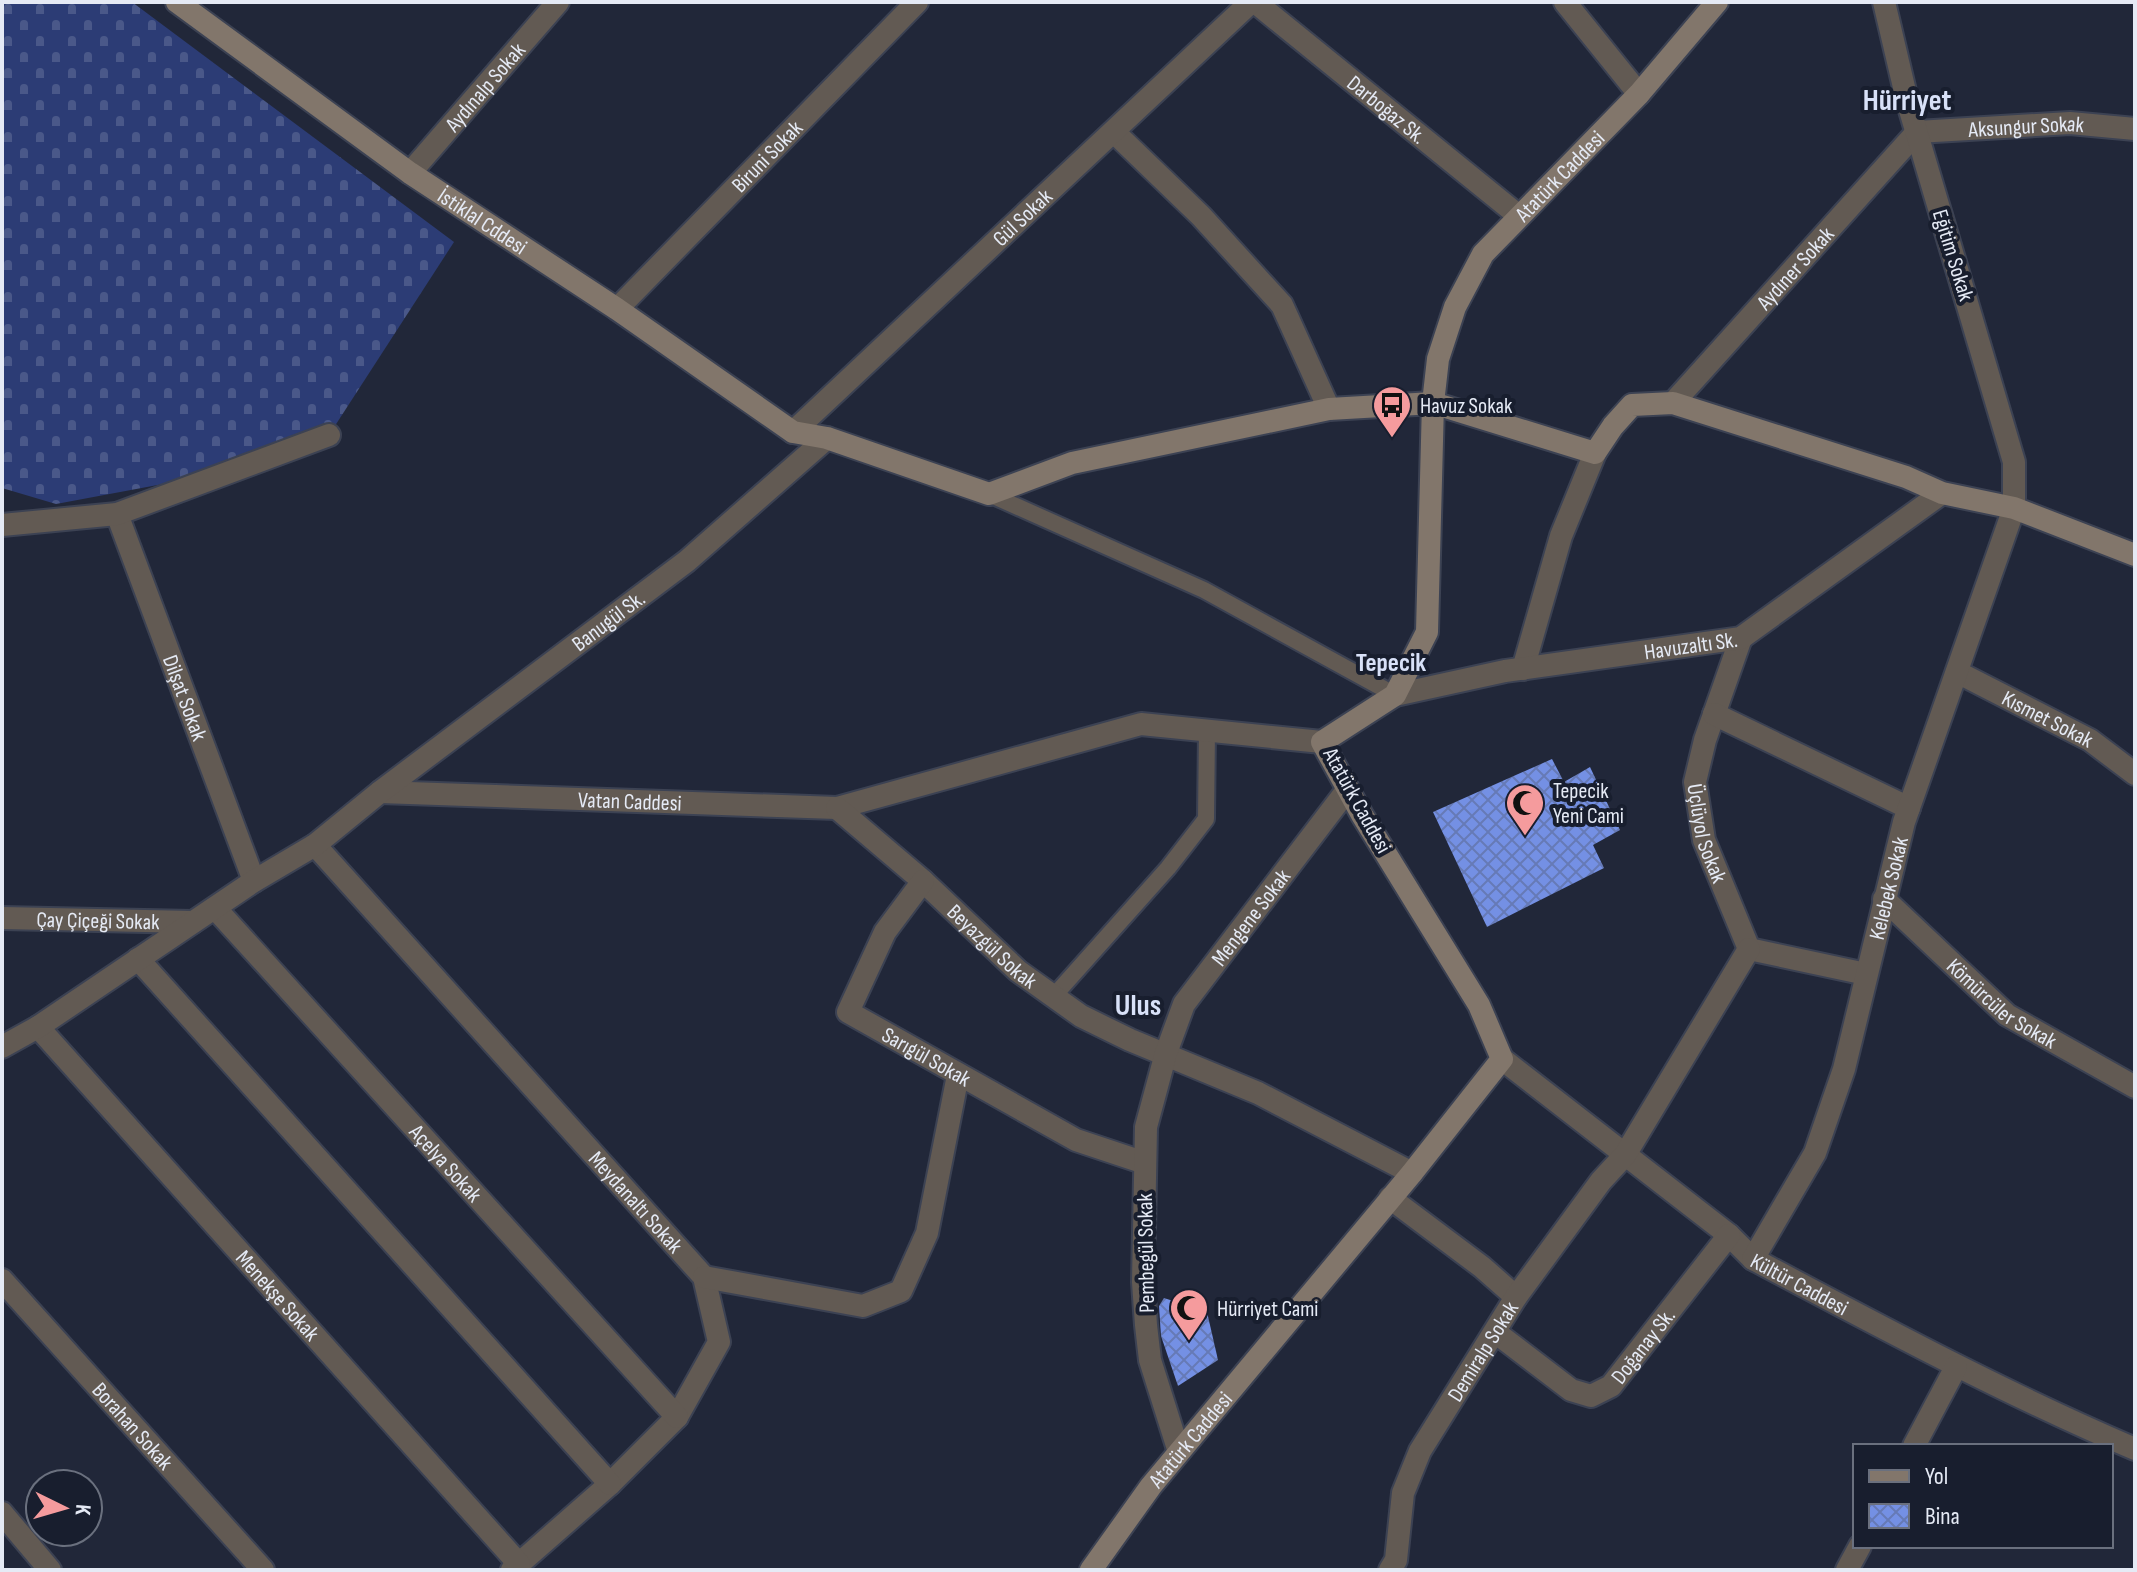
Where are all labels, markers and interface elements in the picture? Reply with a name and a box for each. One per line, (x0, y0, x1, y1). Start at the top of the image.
street label: Aydınalp Sokak (439, 37, 532, 139)
street label: Darboğaz Sk. (1341, 70, 1431, 150)
district label: Hürriyet (1863, 83, 1951, 119)
street label: Aksungur Sokak (1967, 111, 2086, 144)
street label: Biruni Sokak (726, 115, 809, 199)
street label: Atatürk Caddesi (1509, 125, 1611, 229)
street label: İstiklal Cddesi (432, 183, 532, 261)
street label: Gül Sokak (988, 183, 1059, 253)
street label: Eğitim Sokak (1926, 206, 1979, 305)
street label: Aydıner Sokak (1751, 221, 1841, 317)
bus stop icon: Havuz Sokak (1371, 384, 1413, 439)
place label: Havuz Sokak (1420, 393, 1513, 420)
street label: Banugül Sk. (567, 585, 651, 658)
street label: Havuzaltı Sk. (1642, 627, 1739, 666)
district label: Tepecik (1356, 648, 1426, 679)
street label: Dilşat Sokak (156, 652, 213, 745)
street label: Kısmet Sokak (1997, 685, 2098, 755)
street label: Atatürk Caddesi (1316, 742, 1397, 858)
place label: Tepecik Yeni Cami (1553, 778, 1624, 830)
mosque icon: Tepecik Yeni Cami (1504, 782, 1546, 837)
street label: Üçlüyol Sokak (1680, 782, 1732, 888)
street label: Vatan Caddesi (577, 787, 682, 818)
street label: Kelebek Sokak (1864, 833, 1915, 943)
street label: Mengene Sokak (1206, 864, 1297, 972)
street label: Beyazgül Sokak (941, 899, 1042, 996)
street label: Çay Çiçeği Sokak (36, 907, 160, 936)
street label: Kömürcüler Sokak (1940, 953, 2062, 1055)
district label: Ulus (1115, 988, 1161, 1024)
street label: Sarıgül Sokak (877, 1022, 976, 1093)
street label: Açelya Sokak (402, 1119, 488, 1209)
street label: Meydanaltı Sokak (582, 1146, 688, 1260)
street label: Pembegül Sokak (1132, 1192, 1161, 1313)
street label: Menekşe Sokak (230, 1245, 325, 1347)
street label: Kültür Caddesi (1745, 1248, 1852, 1322)
mosque icon: Hürriyet Cami (1168, 1287, 1210, 1342)
place label: Hürriyet Cami (1217, 1296, 1318, 1323)
street label: Demiralp Sokak (1442, 1296, 1525, 1407)
street label: Doğanay Sk. (1606, 1303, 1682, 1390)
street label: Borahan Sokak (86, 1377, 179, 1476)
street label: Atatürk Caddesi (1143, 1387, 1239, 1495)
legend (1853, 1444, 2113, 1548)
text: Yol (1925, 1462, 1948, 1491)
north arrow (24, 1468, 104, 1548)
text: Bina (1925, 1502, 1960, 1531)
text: K (68, 1503, 96, 1516)

